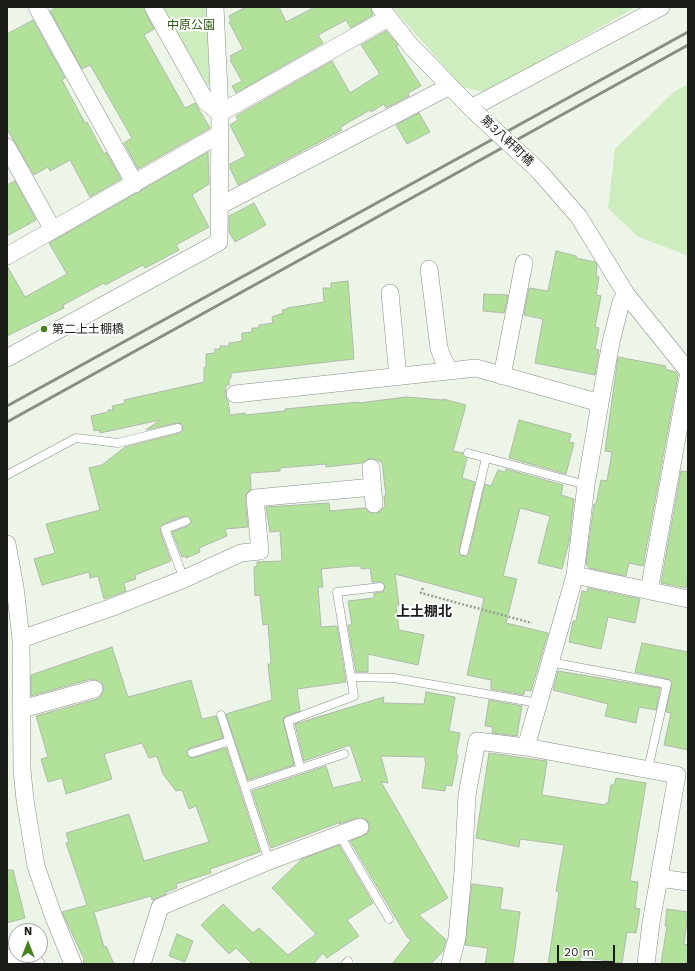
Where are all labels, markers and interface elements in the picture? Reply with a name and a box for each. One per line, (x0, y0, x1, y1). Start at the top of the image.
park label: 中原公園 (167, 18, 215, 32)
street label: 第3八軒町橋 (478, 113, 536, 169)
place label: 第二上土棚橋 (52, 322, 124, 336)
marker: 第二上土棚橋 (39, 324, 49, 334)
district label: 上土棚北 (396, 604, 452, 620)
north arrow (8, 923, 48, 963)
text: N (24, 925, 32, 938)
scale bar (559, 937, 617, 963)
text: 20 m (564, 945, 594, 959)

